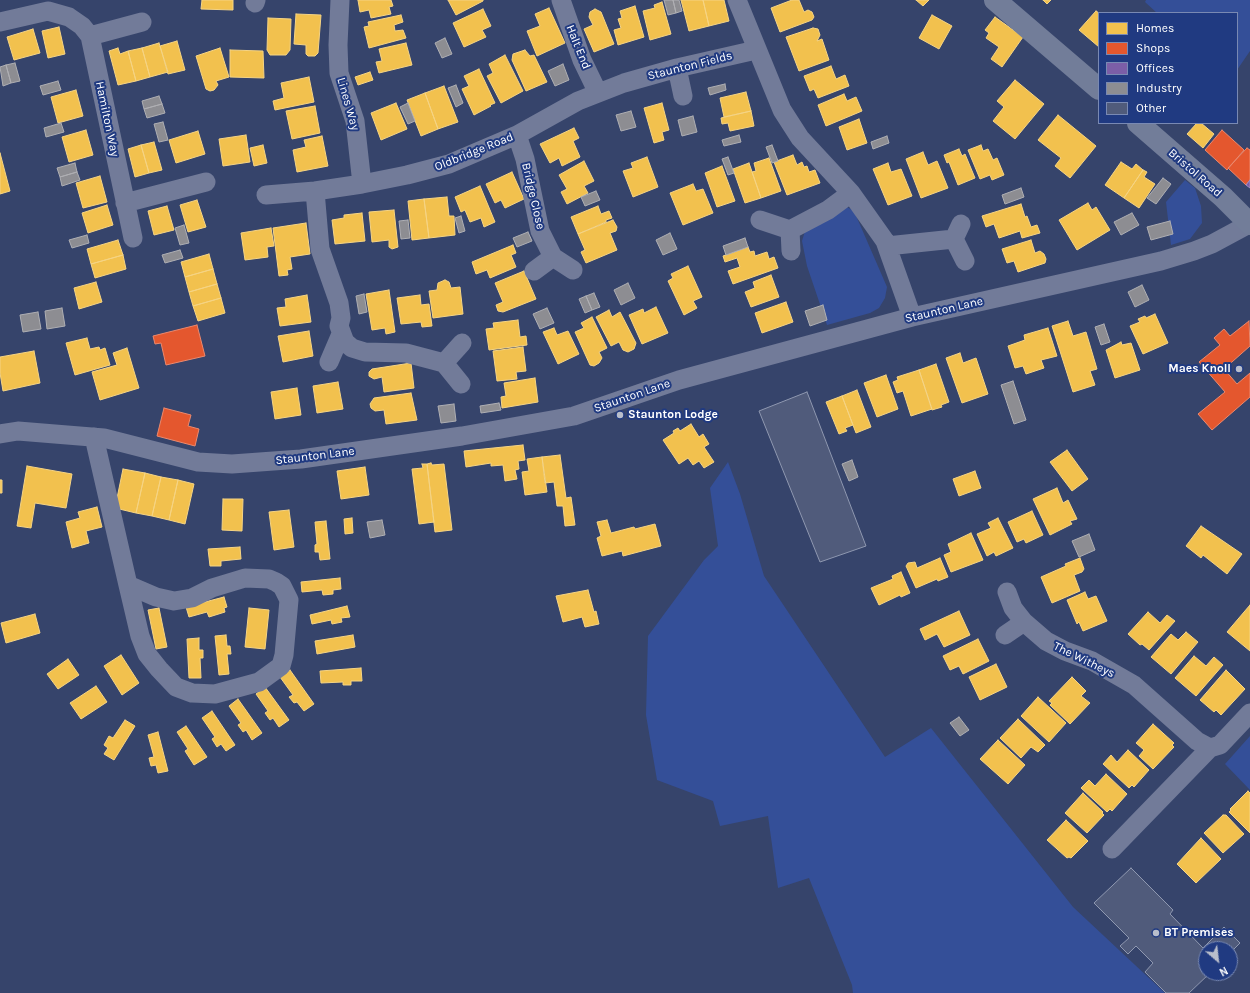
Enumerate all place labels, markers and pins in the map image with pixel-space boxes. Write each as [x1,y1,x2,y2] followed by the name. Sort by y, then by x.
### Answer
[1168,362,1231,376] place label: Maes Knoll
[1234,364,1244,374] marker: Maes Knoll
[628,408,718,422] place label: Staunton Lodge
[615,410,625,420] marker: Staunton Lodge
[1164,926,1234,940] place label: BT Premises
[1151,928,1161,938] marker: BT Premises

